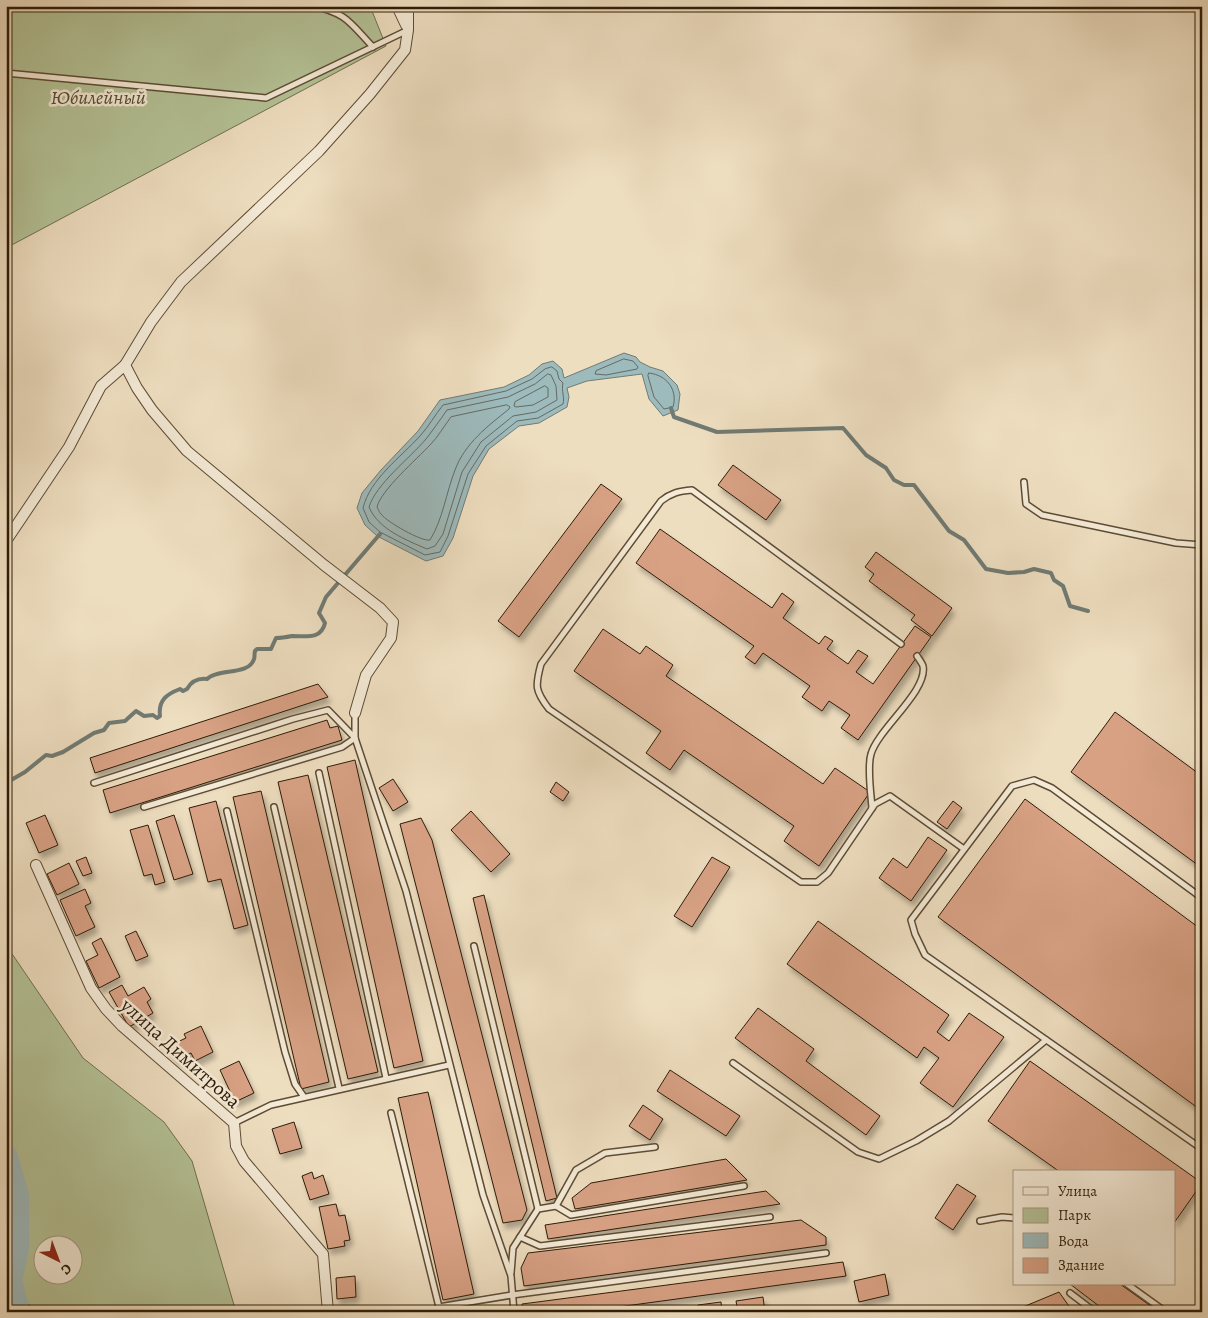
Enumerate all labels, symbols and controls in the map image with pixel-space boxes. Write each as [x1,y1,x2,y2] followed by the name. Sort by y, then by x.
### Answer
[50,84,146,111] park label: Юбилейный
[114,992,247,1115] street label: улица Димитрова
[1013,1170,1176,1286] legend
[1058,1181,1097,1201] text: Улица
[1058,1205,1091,1225] text: Парк
[1058,1231,1089,1251] text: Вода
[32,1236,82,1286] north arrow
[1058,1255,1105,1275] text: Здание
[57,1259,76,1279] text: С

